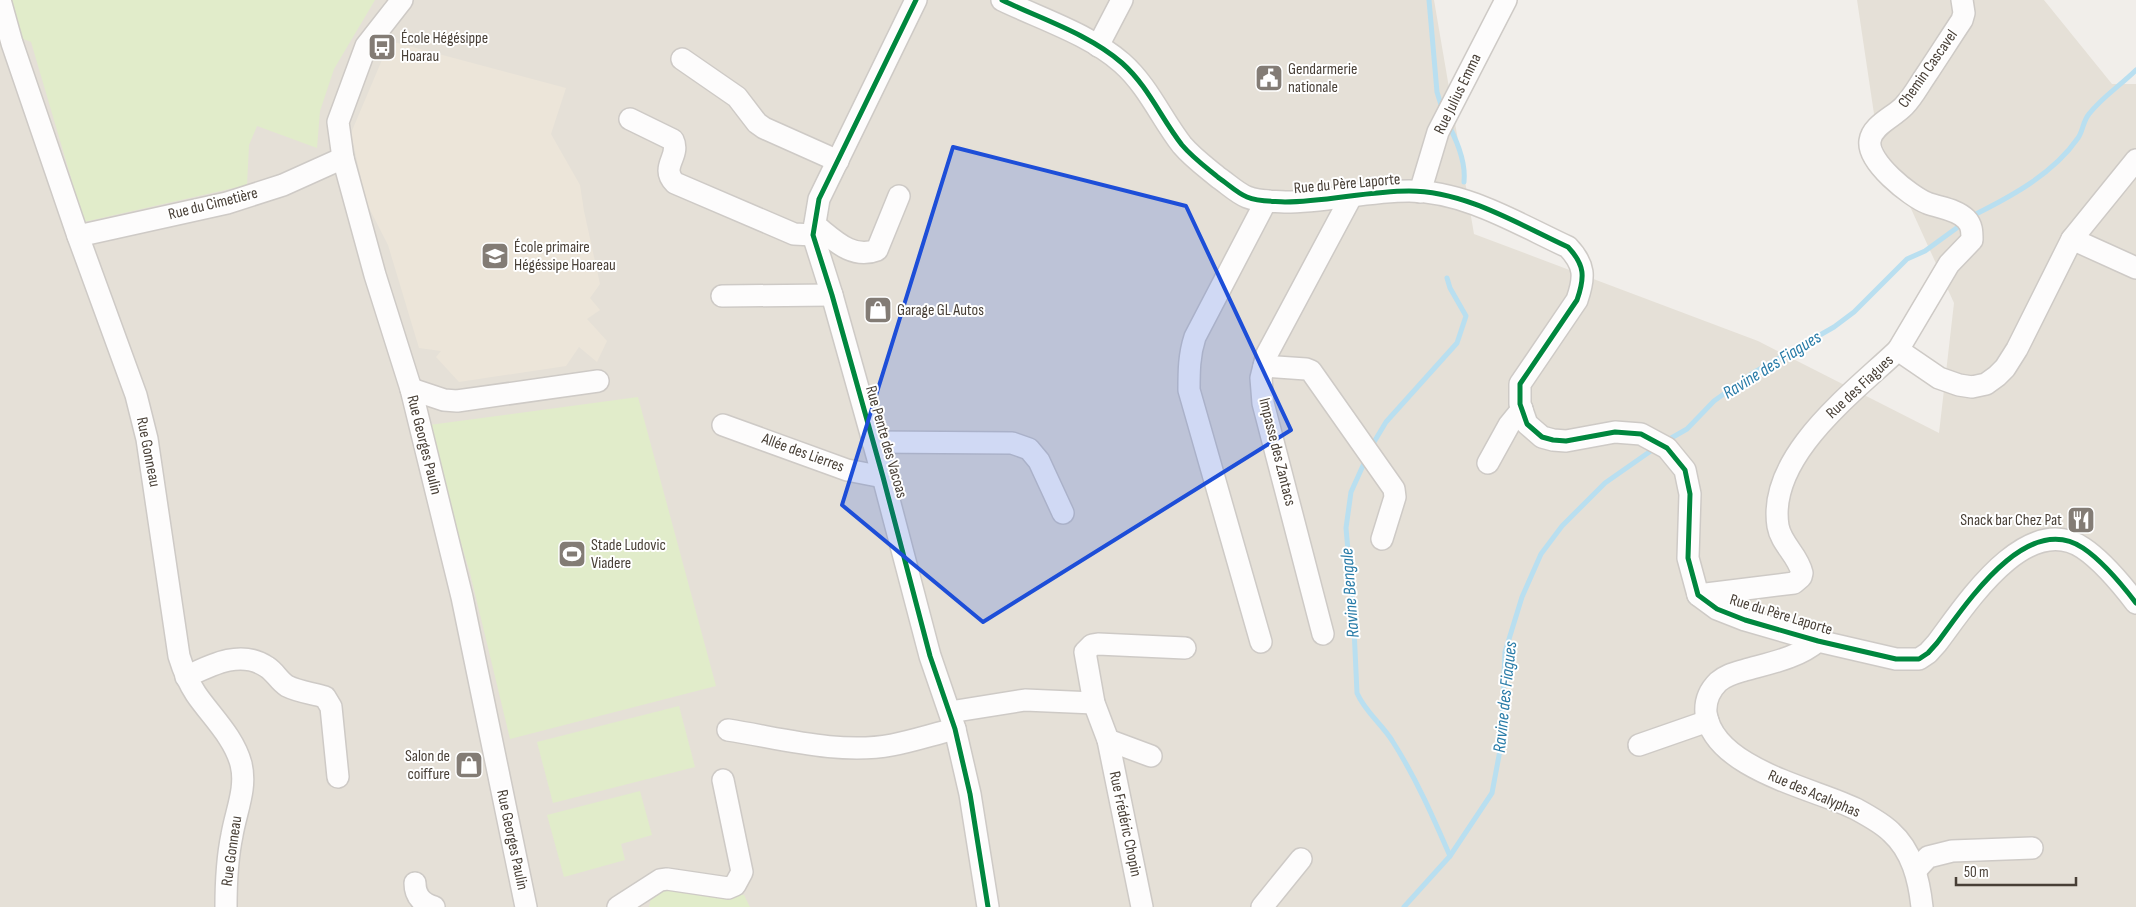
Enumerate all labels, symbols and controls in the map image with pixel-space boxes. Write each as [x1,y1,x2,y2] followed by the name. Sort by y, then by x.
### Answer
[1894,26,1962,112] street label: Chemin Cascavel
[401,29,488,66] place label: École Hégésippe Hoarau
[367,32,397,62] bus stop icon: École Hégésippe Hoarau
[1430,50,1486,138] street label: Rue Julius Emma
[1288,60,1357,97] place label: Gendarmerie nationale
[1254,63,1284,93] public building icon: Gendarmerie nationale
[1293,170,1401,198] street label: Rue du Père Laporte
[166,184,260,224] street label: Rue du Cimetière
[514,238,616,275] place label: École primaire Hégéssipe Hoareau
[480,241,510,271] school or university icon: École primaire Hégéssipe Hoareau
[863,295,893,325] shop icon: Garage GL Autos
[897,301,984,320] place label: Garage GL Autos
[1719,326,1826,404] water label: Ravine des Fiagues
[1822,351,1898,423] street label: Rue des Fiagues
[861,384,911,501] street label: Rue Pente des Vacoas
[402,393,446,497] street label: Rue Georges Paulin
[1254,396,1300,508] street label: Impasse des Zantacs
[132,415,164,489] street label: Rue Gonneau
[758,429,847,477] street label: Allée des Lierres
[2066,505,2096,535] restaurant icon: Snack bar Chez Pat
[1960,511,2062,530] place label: Snack bar Chez Pat
[591,536,666,573] place label: Stade Ludovic Viadere
[557,539,587,569] sports icon: Stade Ludovic Viadere
[1336,547,1364,639] water label: Ravine Bengale
[1727,590,1835,640] street label: Rue du Père Laporte
[1489,640,1521,754] water label: Ravine des Fiagues
[405,747,450,784] place label: Salon de coiffure
[454,750,484,780] shop icon: Salon de coiffure
[1765,766,1863,822] street label: Rue des Acalyphas
[1105,770,1145,878] street label: Rue Frédéric Chopin
[492,788,532,892] street label: Rue Georges Paulin
[218,815,246,887] street label: Rue Gonneau
[1956,854,2076,886] scale bar
[1964,863,1989,882] text: 50 m

